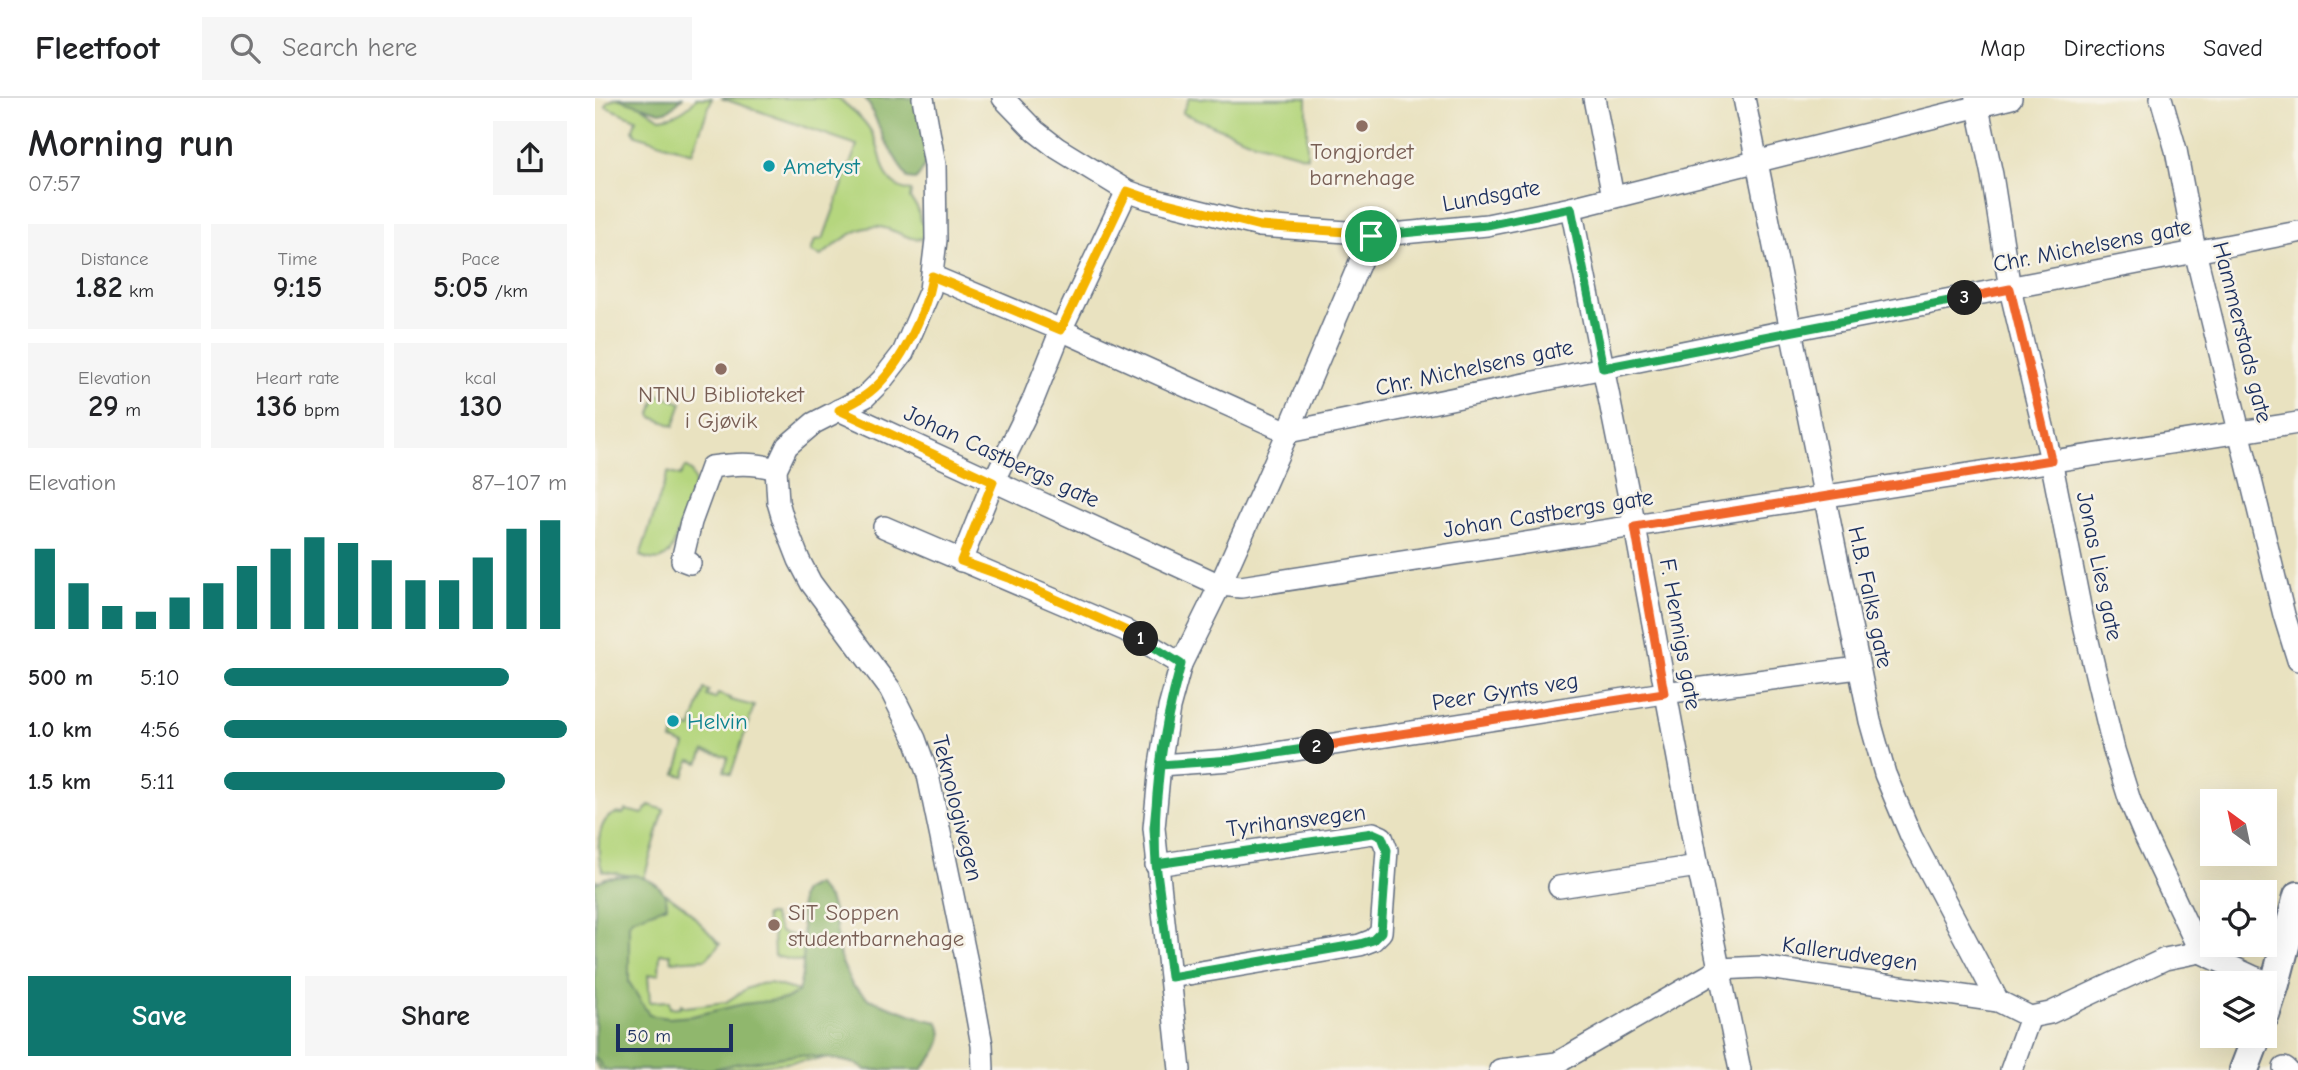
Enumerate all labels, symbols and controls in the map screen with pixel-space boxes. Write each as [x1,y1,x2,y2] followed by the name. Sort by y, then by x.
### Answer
[202,17,692,80] search box
[35,29,160,67] text: Fleetfoot
[226,29,264,67] icon: search
[282,33,417,63] text: Search here
[1980,34,2026,62] text: Map
[2064,34,2165,62] text: Directions
[2203,34,2263,62] text: Saved
[1354,118,1370,134] marker: Tongjordet barnehage
[493,121,567,195] button: share
[28,122,234,166] text: Morning run
[1309,138,1415,191] place label: Tongjordet barnehage
[783,153,861,180] place label: Ametyst
[761,158,777,174] marker: Ametyst
[28,170,80,197] text: 07:57
[1440,174,1542,217] street label: Lundsgate
[1341,206,1401,266] pin
[1991,213,2194,278] street label: Chr. Michelsens gate
[1352,217,1390,255] icon: arrive
[2207,239,2278,425] street label: Hammerstads gate
[80,248,149,270] text: Distance
[278,248,317,270] text: Time
[461,248,500,270] text: Pace
[75,270,123,305] text: 1.82
[273,270,322,305] text: 9:15
[433,270,488,305] text: 5:05
[123,280,154,302] text: km
[488,280,528,302] text: /km
[1947,280,1983,316] pin: 3
[1960,286,1969,308] text: 3
[1373,333,1575,402] street label: Chr. Michelsens gate
[713,361,729,377] marker: NTNU Biblioteket i Gjøvik
[78,367,151,389] text: Elevation
[256,367,339,389] text: Heart rate
[465,367,496,389] text: kcal
[638,381,805,434] place label: NTNU Biblioteket i Gjøvik
[88,389,119,424] text: 29
[255,389,297,424] text: 136
[459,389,502,424] text: 130
[119,399,141,421] text: m
[297,399,340,421] text: bpm
[900,399,1104,514] street label: Johan Castbergs gate
[28,469,116,496] text: Elevation
[472,469,567,496] text: 87–107 m
[1441,484,1655,543] street label: Johan Castbergs gate
[2071,489,2128,643] street label: Jonas Lies gate
[1842,524,1899,671] street label: H.B. Falks gate
[1654,556,1707,712] street label: F. Hennigs gate
[1123,622,1159,656] pin: 1
[1137,627,1144,649] text: 1
[28,664,93,691] text: 500 m
[140,664,180,691] text: 5:10
[1430,667,1580,716] street label: Peer Gynts veg
[687,708,748,735] place label: Helvin
[665,713,681,729] marker: Helvin
[28,716,92,743] text: 1.0 km
[140,716,180,743] text: 4:56
[1299,730,1335,764] pin: 2
[926,732,989,884] street label: Teknologivegen
[1312,735,1321,757] text: 2
[28,768,91,795] text: 1.5 km
[140,768,175,795] text: 5:11
[2200,789,2277,866] north arrow
[2200,789,2277,1048] map controls
[1225,799,1367,842] street label: Tyrihansvegen
[2200,880,2277,957] button: locate
[788,899,964,952] place label: SiT Soppen studentbarnehage
[766,917,782,933] marker: SiT Soppen studentbarnehage
[1780,931,1919,976] street label: Kallerudvegen
[2200,971,2277,1048] button: layers
[28,976,291,1056] button: Save
[305,976,567,1056] button: Share
[616,1021,733,1053] scale bar
[627,1025,671,1047] text: 50 m

